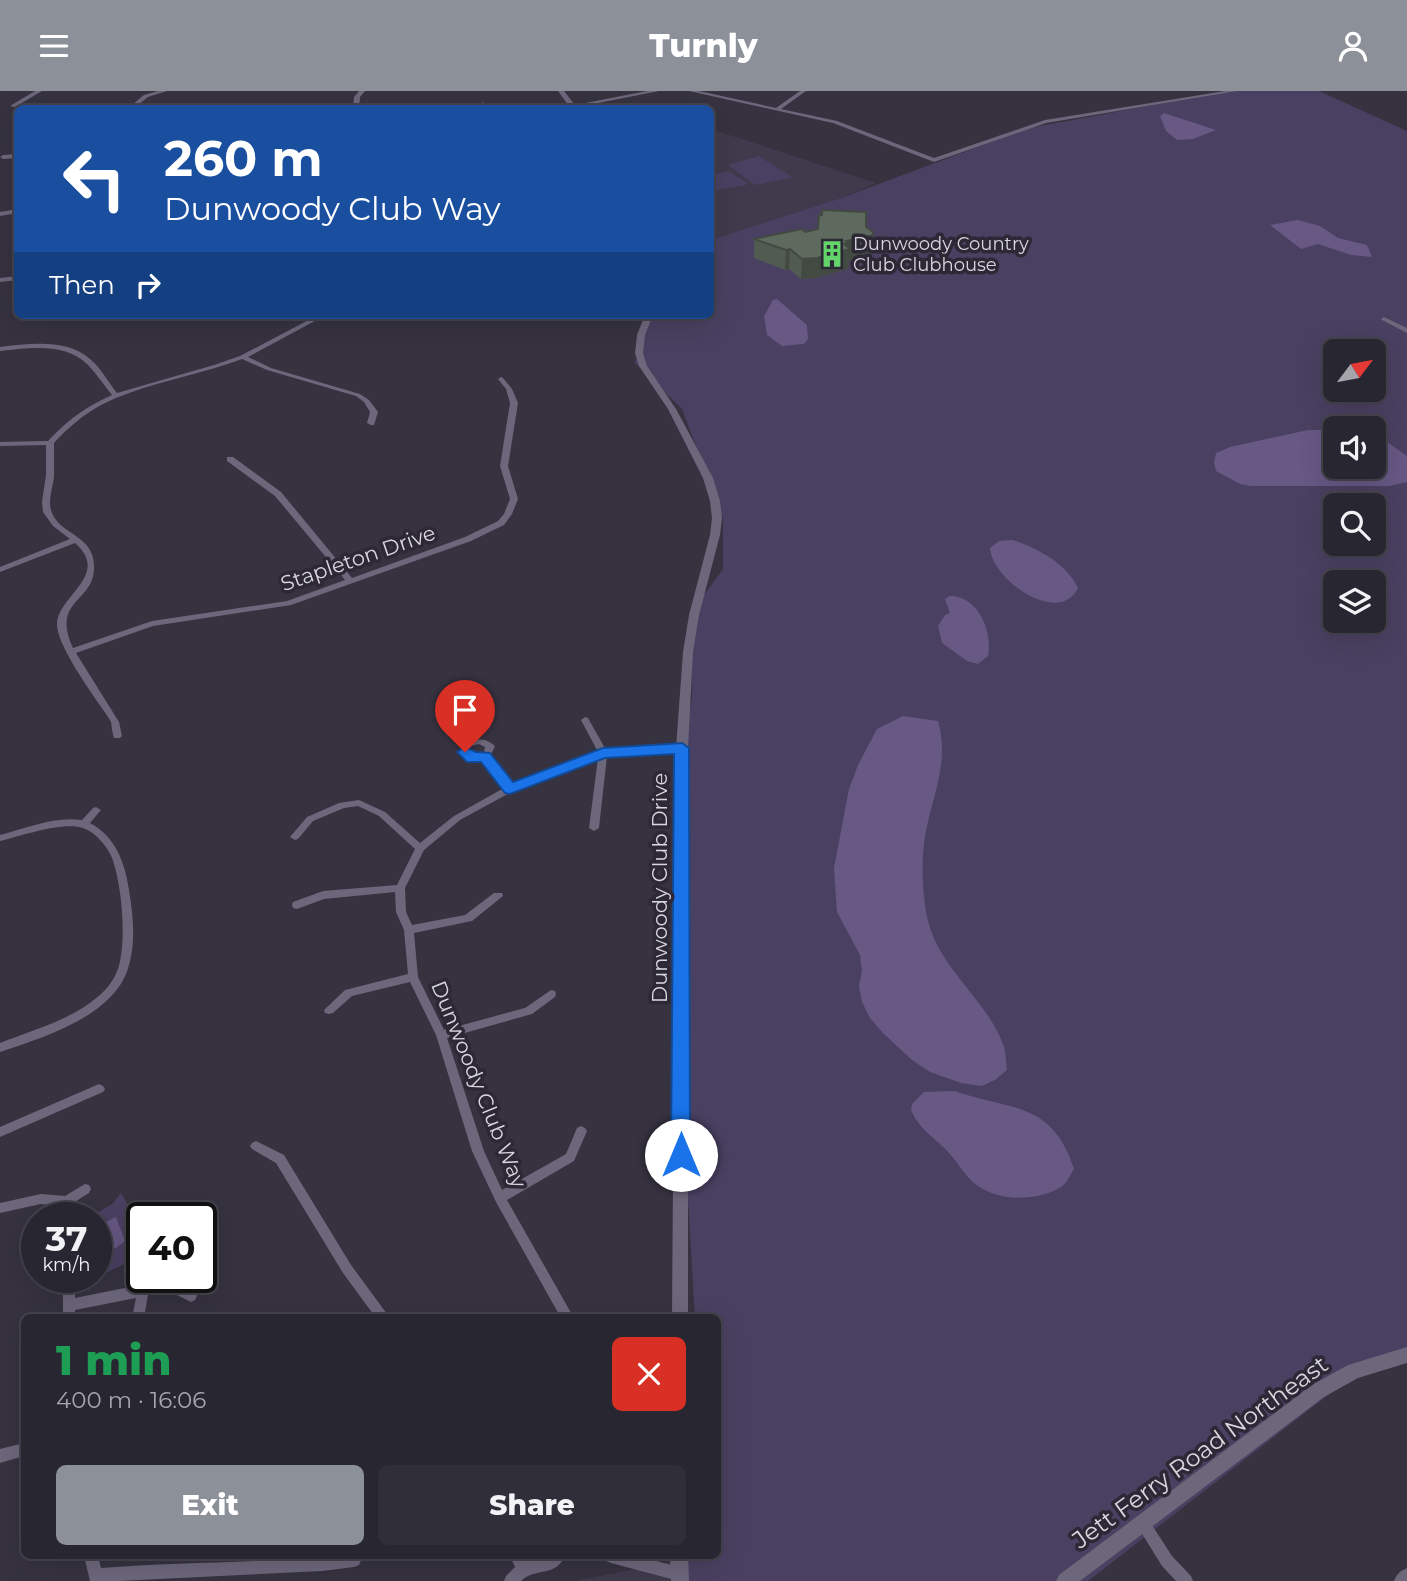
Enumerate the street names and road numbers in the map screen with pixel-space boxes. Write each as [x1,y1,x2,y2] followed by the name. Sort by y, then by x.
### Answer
[277,520,439,596] street label: Stapleton Drive
[647,773,672,1003] street label: Dunwoody Club Drive
[426,977,532,1192] street label: Dunwoody Club Way
[1066,1349,1334,1555] street label: Jett Ferry Road Northeast

